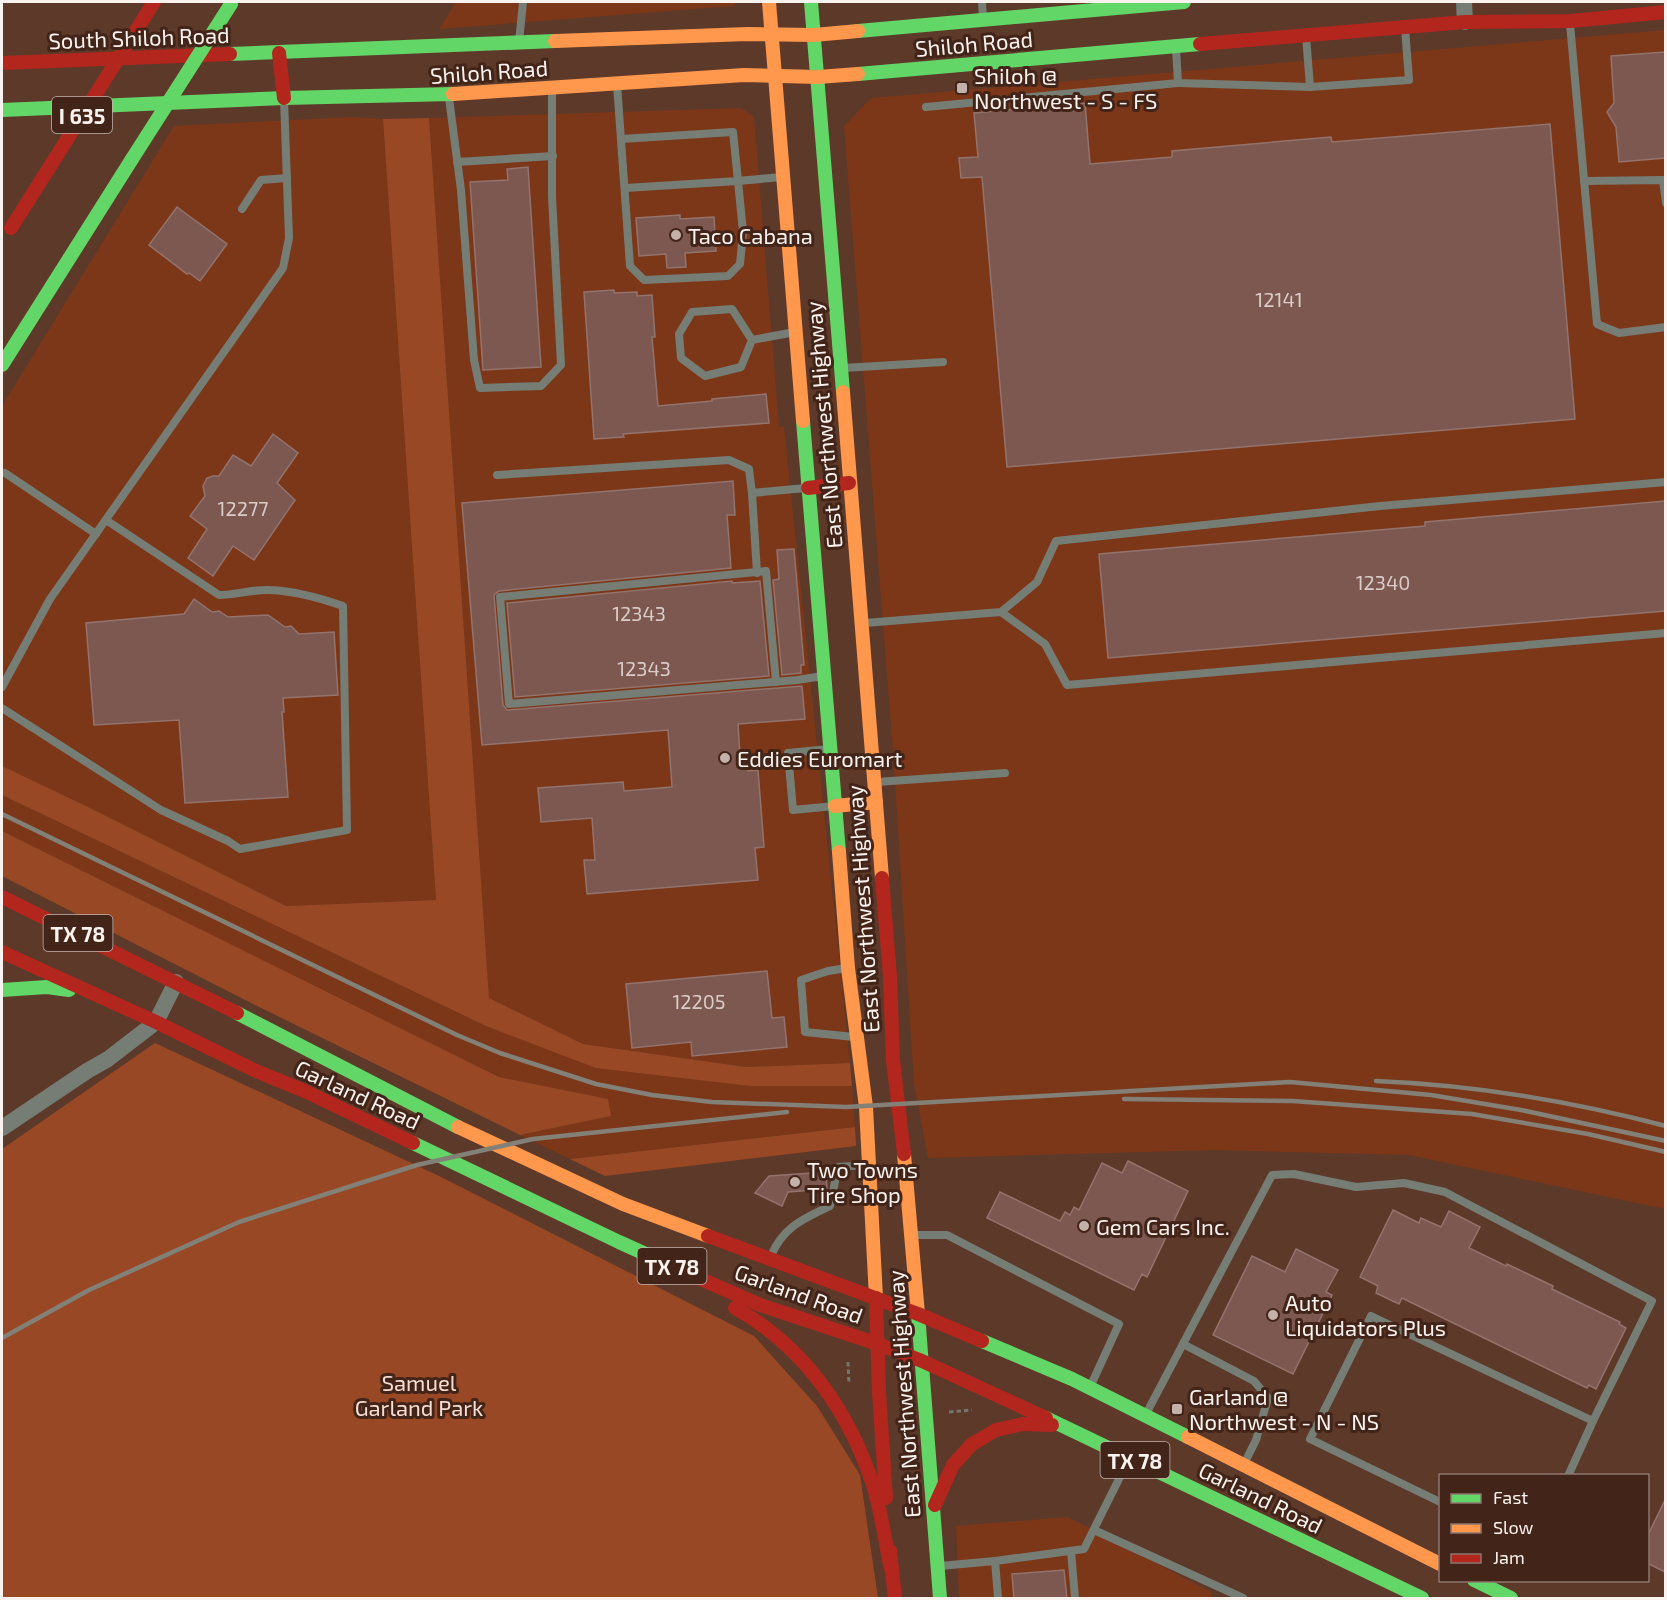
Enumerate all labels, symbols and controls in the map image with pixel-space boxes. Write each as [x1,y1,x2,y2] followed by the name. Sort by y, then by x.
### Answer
[48,21,230,53] street label: South Shiloh Road
[914,25,1034,61] street label: Shiloh Road
[429,54,549,88] street label: Shiloh Road
[974,62,1157,113] place label: Shiloh @ Northwest - S - FS
[955,81,969,95] marker: Shiloh @ Northwest - S - FS
[52,97,112,133] road number: I 635
[688,222,813,248] place label: Taco Cabana
[669,228,683,242] marker: Taco Cabana
[1255,287,1303,311] house number: 12141
[799,300,847,550] street label: East Northwest Highway
[218,496,268,520] house number: 12277
[1356,570,1410,594] house number: 12340
[612,601,666,625] house number: 12343
[617,656,671,680] house number: 12343
[737,745,902,771] place label: Eddies Euromart
[718,751,732,765] marker: Eddies Euromart
[840,784,884,1034] street label: East Northwest Highway
[44,915,112,951] road number: TX 78
[672,989,726,1013] house number: 12205
[292,1054,424,1134] street label: Garland Road
[807,1156,918,1207] place label: Two Towns Tire Shop
[788,1175,802,1189] marker: Two Towns Tire Shop
[1096,1213,1230,1239] place label: Gem Cars Inc.
[1077,1219,1091,1233] marker: Gem Cars Inc.
[638,1248,706,1284] road number: TX 78
[731,1258,867,1328] street label: Garland Road
[881,1269,925,1519] street label: East Northwest Highway
[1285,1289,1446,1340] place label: Auto Liquidators Plus
[1266,1308,1280,1322] marker: Auto Liquidators Plus
[355,1369,483,1420] park label: Samuel Garland Park
[1189,1383,1379,1434] place label: Garland @ Northwest - N - NS
[1170,1402,1184,1416] marker: Garland @ Northwest - N - NS
[1100,1442,1170,1478] road number: TX 78
[1195,1456,1327,1538] street label: Garland Road
[1439,1474,1649,1582] legend
[1493,1486,1528,1508] text: Fast
[1493,1516,1534,1538] text: Slow
[1493,1546,1525,1568] text: Jam

